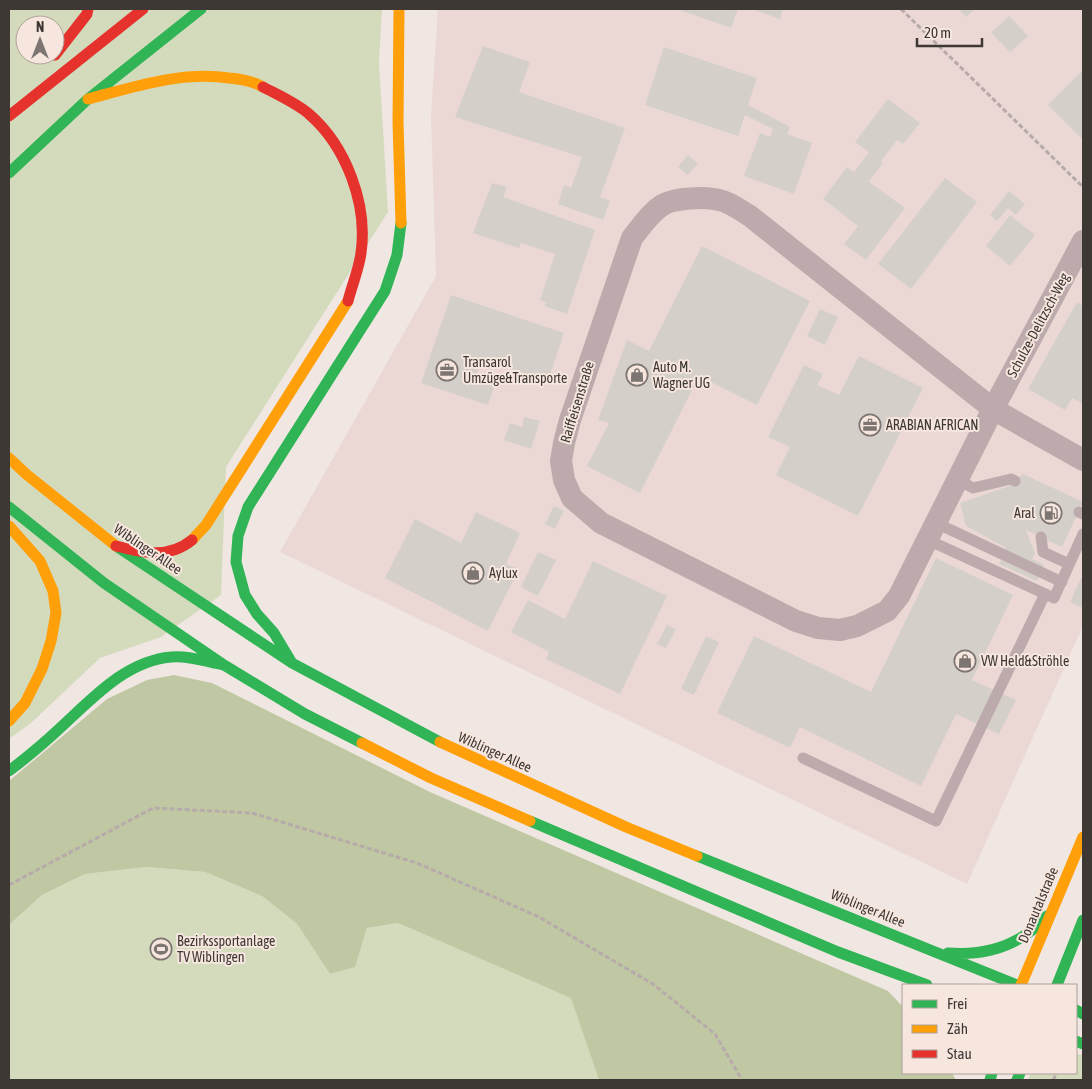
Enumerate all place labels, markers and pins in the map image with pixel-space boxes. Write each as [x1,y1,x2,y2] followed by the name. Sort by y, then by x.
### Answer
[463,354,567,386] place label: Transarol Umzüge&Transporte
[435,358,459,382] office icon: Transarol Umzüge&Transporte
[653,359,710,391] place label: Auto M. Wagner UG
[625,363,649,387] shop icon: Auto M. Wagner UG
[858,413,882,437] office icon: ARABIAN AFRICAN
[886,417,978,433] place label: ARABIAN AFRICAN
[1039,501,1063,525] fuel station icon: Aral
[1014,505,1035,521] place label: Aral
[461,561,485,585] shop icon: Aylux
[489,565,518,581] place label: Aylux
[953,649,977,673] shop icon: VW Held&Ströhle
[981,653,1069,669] place label: VW Held&Ströhle
[177,933,275,965] place label: Bezirkssportanlage TV Wiblingen
[149,937,173,961] sports icon: Bezirkssportanlage TV Wiblingen

